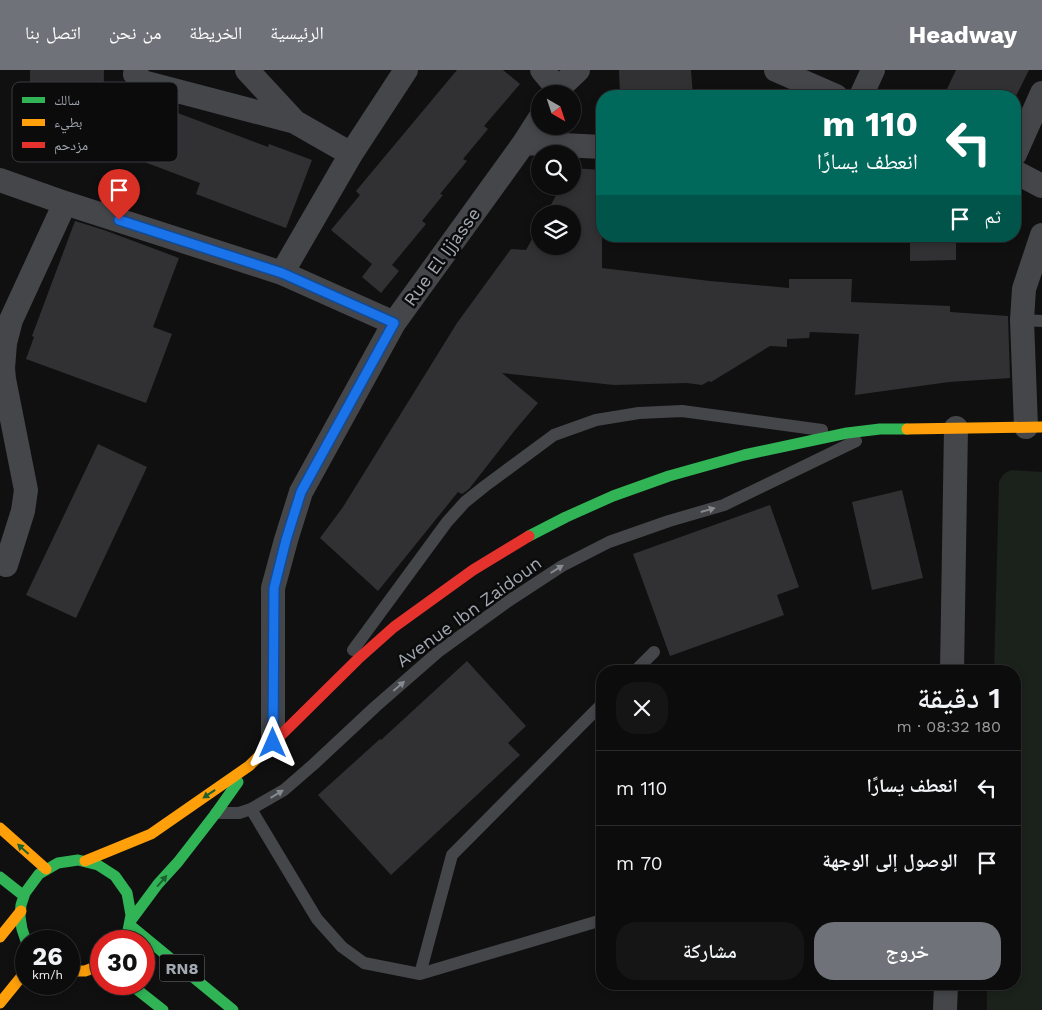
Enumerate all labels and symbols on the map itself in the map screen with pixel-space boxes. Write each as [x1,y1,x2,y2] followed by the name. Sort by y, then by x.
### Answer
[12,82,178,162] legend
[531,85,581,135] north arrow
[54,92,80,108] text: سالك
[54,114,83,134] text: بطيء
[54,137,88,155] text: مزدحم
[98,169,140,220] pin
[399,203,484,310] street label: Rue El Ijjasse
[700,506,716,514] one-way arrow
[392,552,545,671] street label: Avenue Ibn Zaidoun
[551,565,564,574] one-way arrow
[392,681,405,692] one-way arrow
[246,716,298,768] position arrow
[202,789,215,798] one-way arrow
[271,789,284,798] one-way arrow
[17,843,29,855] one-way arrow
[156,874,167,887] one-way arrow
[90,930,155,995] speed limit sign: 30
[160,954,204,981] road number: RN8

